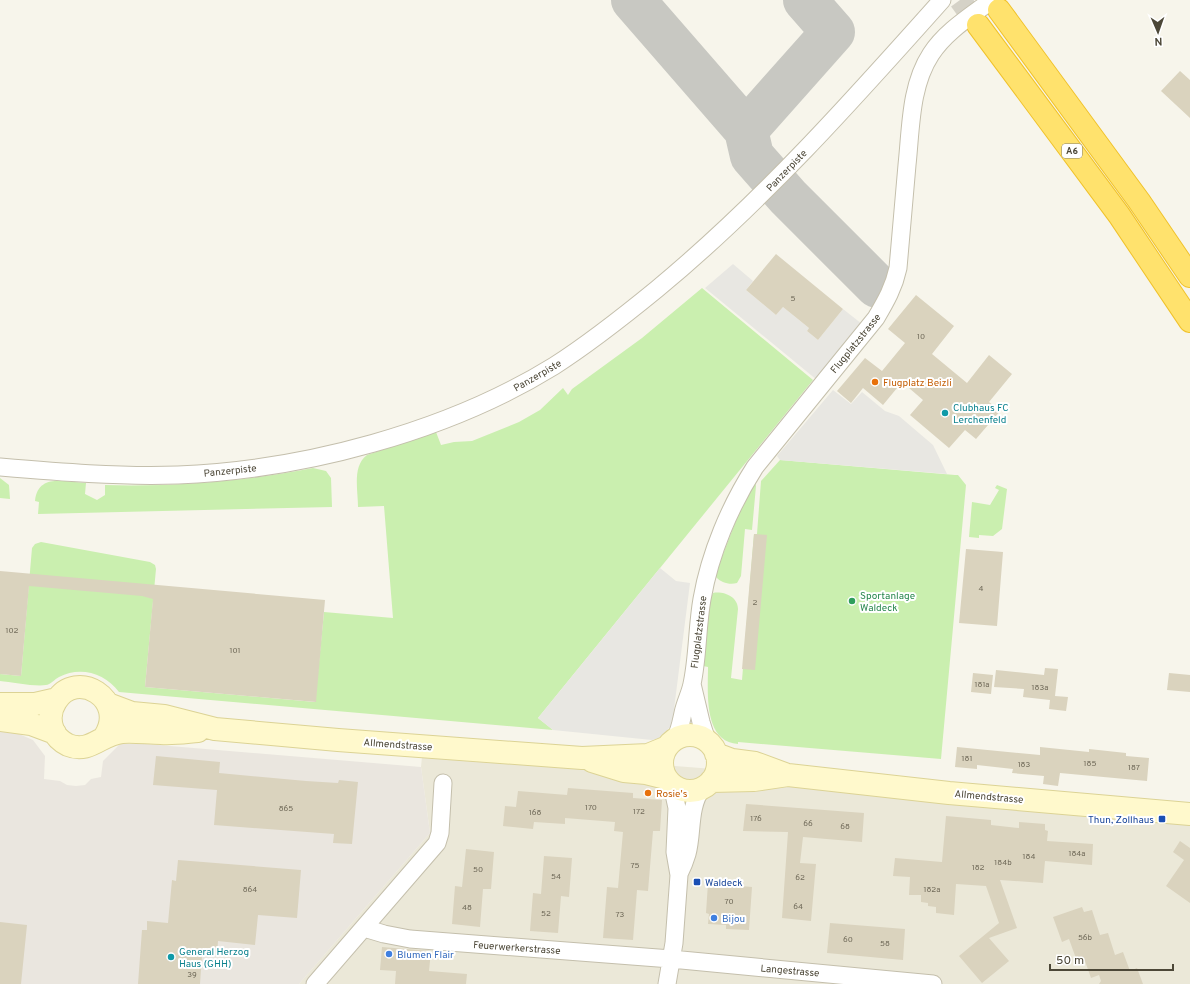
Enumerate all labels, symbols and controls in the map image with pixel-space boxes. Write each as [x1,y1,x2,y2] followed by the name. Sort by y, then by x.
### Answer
[1138,12,1178,52] north arrow
[1154,34,1163,48] text: N
[1062,144,1082,158] road number: A6
[764,147,810,195] street label: Panzerpiste
[791,294,796,304] house number: 5
[828,311,884,376] street label: Flugplatzstrasse
[917,332,925,342] house number: 10
[511,357,564,395] street label: Panzerpiste
[870,377,880,387] marker: Flugplatz Beizli
[883,377,952,390] place label: Flugplatz Beizli
[953,402,1009,427] place label: Clubhaus FC Lerchenfeld
[940,408,950,418] marker: Clubhaus FC Lerchenfeld
[203,462,257,481] street label: Panzerpiste
[979,584,984,594] house number: 4
[860,590,915,615] place label: Sportanlage Waldeck
[689,595,710,669] street label: Flugplatzstrasse
[847,596,857,606] marker: Sportanlage Waldeck
[753,598,758,608] house number: 2
[5,626,19,636] house number: 102
[229,646,241,656] house number: 101
[975,680,989,690] house number: 181a
[1032,683,1048,693] house number: 183a
[363,737,433,754] street label: Allmendstrasse
[962,754,972,764] house number: 181
[1084,759,1096,769] house number: 185
[1018,760,1031,770] house number: 183
[1128,763,1140,773] house number: 187
[643,788,653,798] marker: Rosie's
[656,788,688,801] place label: Rosie's
[954,788,1024,807] street label: Allmendstrasse
[585,803,597,813] house number: 170
[279,804,293,814] house number: 865
[633,807,645,817] house number: 172
[529,808,541,818] house number: 168
[750,814,762,824] house number: 176
[1088,814,1154,827] place label: Thun, Zollhaus
[1157,814,1167,824] marker: Thun, Zollhaus
[803,819,813,829] house number: 66
[840,822,850,832] house number: 68
[1068,849,1086,859] house number: 184a
[1023,852,1035,862] house number: 184
[994,858,1012,868] house number: 184b
[630,861,640,871] house number: 75
[972,863,984,873] house number: 182
[473,865,483,875] house number: 50
[551,872,561,882] house number: 54
[795,873,805,883] house number: 62
[692,877,702,887] marker: Waldeck
[705,877,743,890] place label: Waldeck
[243,885,257,895] house number: 864
[924,885,940,895] house number: 182a
[724,897,734,907] house number: 70
[793,902,803,912] house number: 64
[462,903,472,913] house number: 48
[541,909,551,919] house number: 52
[616,910,625,920] house number: 73
[709,913,719,923] marker: Bijou
[722,913,745,926] place label: Bijou
[1078,933,1093,943] house number: 56b
[843,935,853,945] house number: 60
[473,939,561,958] street label: Feuerwerkerstrasse
[880,939,890,949] house number: 58
[179,946,249,971] place label: General Herzog Haus (GHH)
[1050,946,1173,972] scale bar
[384,949,394,959] marker: Blumen Flair
[397,949,454,962] place label: Blumen Flair
[166,952,176,962] marker: General Herzog Haus (GHH)
[1056,953,1084,969] text: 50 m
[760,962,820,981] street label: Langestrasse
[187,970,197,980] house number: 39

